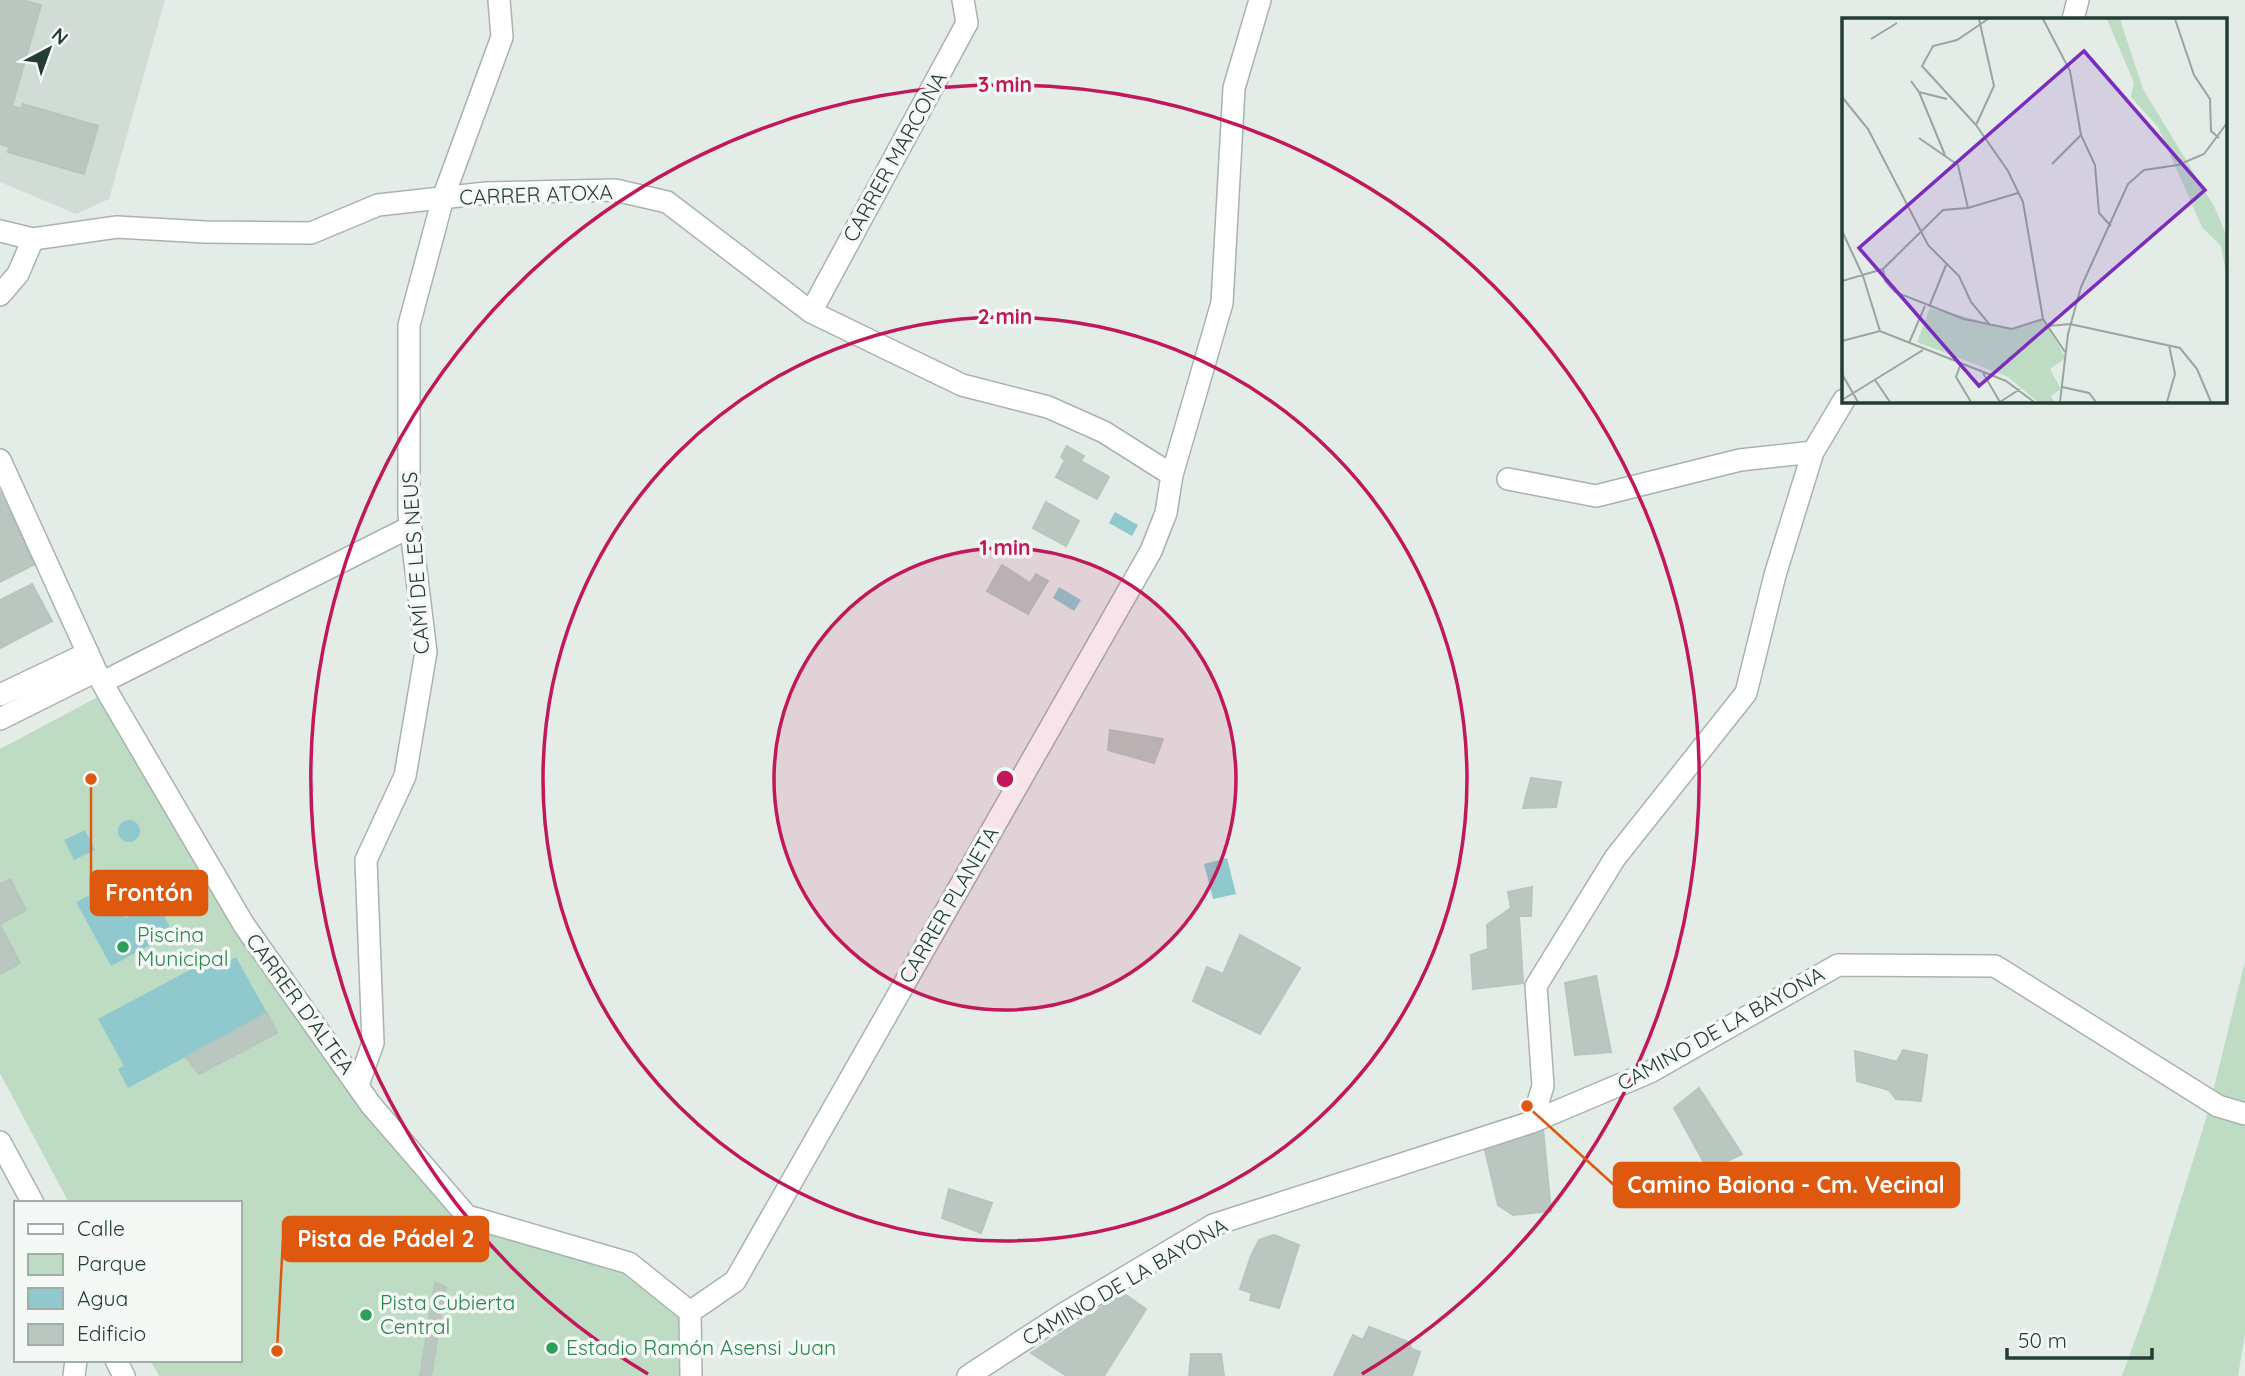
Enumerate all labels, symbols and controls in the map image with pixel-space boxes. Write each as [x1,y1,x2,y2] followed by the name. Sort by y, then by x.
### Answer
[14,14,84,84] north arrow
[1842,18,2228,402] inset map
[47,23,73,50] text: N
[837,67,952,246] street label: CARRER MARCONA
[978,71,1032,97] text: 3 min
[459,178,613,210] street label: CARRER ATOXA
[978,303,1032,329] text: 2 min
[396,471,434,655] street label: CAMÍ DE LES NEUS
[980,534,1030,560] text: 1 min
[993,767,1017,791] centre of rings
[893,821,1004,988] street label: CARRER PLANETA
[91,871,207,915] callout: Frontón
[105,878,193,907] text: Frontón
[137,921,229,971] place label: Piscina Municipal
[241,928,361,1079] street label: CARRER D'ALTEA
[115,939,131,955] marker: Piscina Municipal
[1612,960,1829,1096] street label: CAMINO DE LA BAYONA
[1614,1163,1959,1207] callout: Camino Baiona - Cm. Vecinal
[1627,1170,1945,1199] text: Camino Baiona - Cm. Vecinal
[14,1201,242,1362] legend
[1017,1212,1232,1351] street label: CAMINO DE LA BAYONA
[77,1215,125,1241] text: Calle
[283,1217,488,1261] callout: Pista de Pádel 2
[297,1224,475,1253] text: Pista de Pádel 2
[77,1250,146,1276] text: Parque
[77,1285,128,1311] text: Agua
[380,1289,515,1339] place label: Pista Cubierta Central
[358,1307,374,1323] marker: Pista Cubierta Central
[2007,1316,2152,1360] scale bar
[77,1320,146,1346] text: Edificio
[2018,1327,2067,1353] text: 50 m
[566,1334,836,1360] place label: Estadio Ramón Asensi Juan
[544,1340,560,1356] marker: Estadio Ramón Asensi Juan

